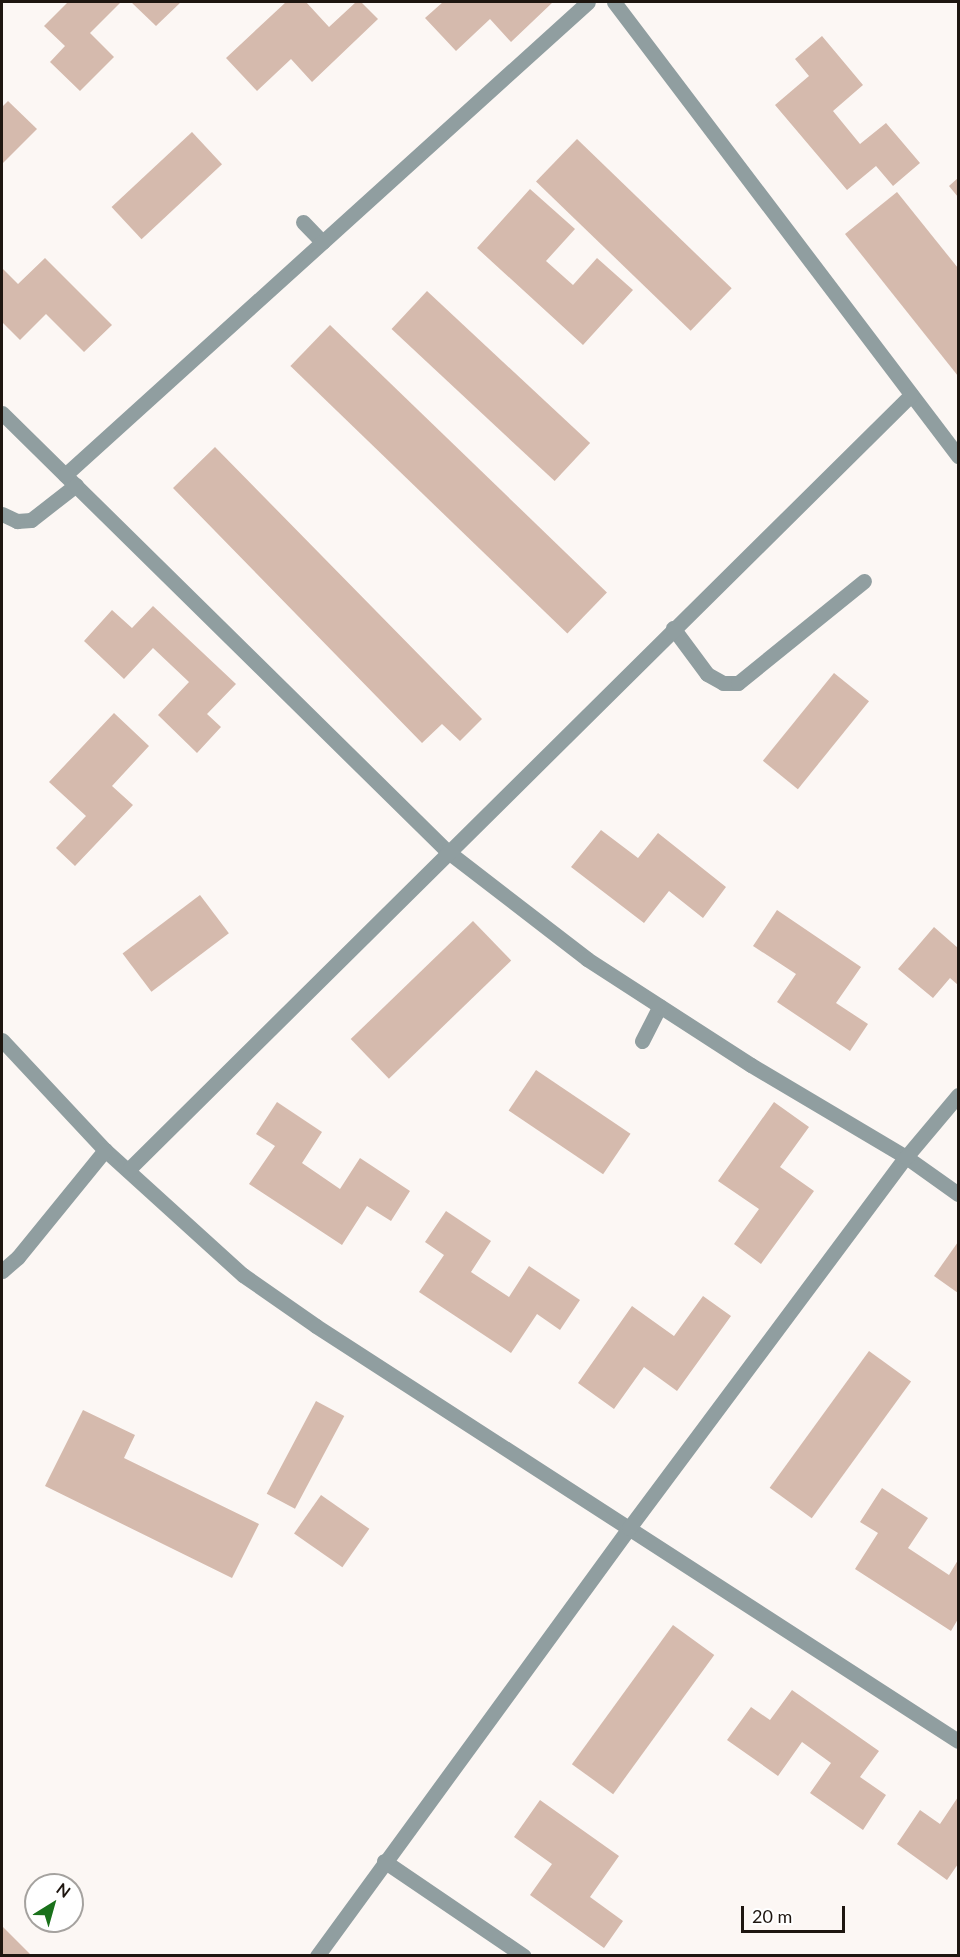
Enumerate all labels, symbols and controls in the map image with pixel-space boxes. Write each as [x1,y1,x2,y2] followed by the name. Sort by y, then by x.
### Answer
[24,1873,84,1933] north arrow
[53,1879,75,1901] text: N
[744,1894,848,1932] scale bar
[752,1905,792,1927] text: 20 m

